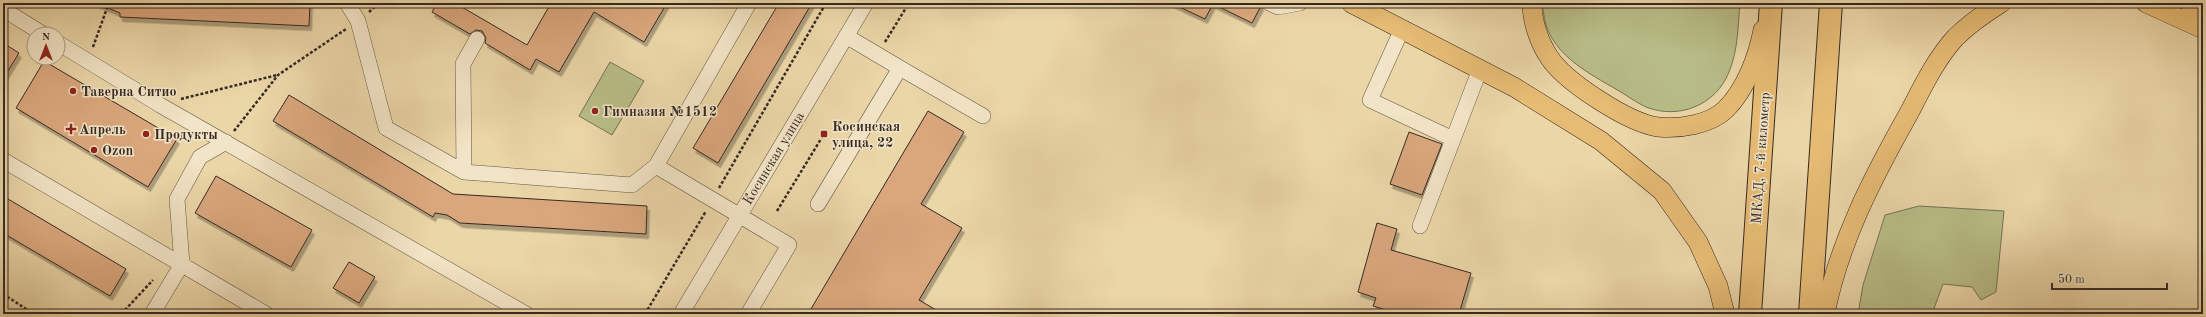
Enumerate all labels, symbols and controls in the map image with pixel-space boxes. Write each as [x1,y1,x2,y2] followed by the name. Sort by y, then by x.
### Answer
[26,26,66,66] north arrow
[42,32,51,43] text: N
[81,85,177,99] place label: Таверна Ситио
[68,86,78,96] marker: Таверна Ситио
[1749,92,1773,224] street label: МКАД, 7-й километр
[603,105,717,119] place label: Гимназия №1512
[590,106,600,116] marker: Гимназия №1512
[741,110,807,207] street label: Косинская улица
[832,120,900,150] place label: Косинская улица, 22
[79,123,126,137] place label: Апрель
[66,124,76,134] marker: Апрель
[154,128,218,142] place label: Продукты
[141,129,151,139] marker: Продукты
[819,129,829,139] marker: Косинская улица, 22
[102,144,133,158] place label: Ozon
[89,145,99,155] marker: Ozon
[2052,265,2167,291] scale bar
[2058,273,2085,286] text: 50 m

